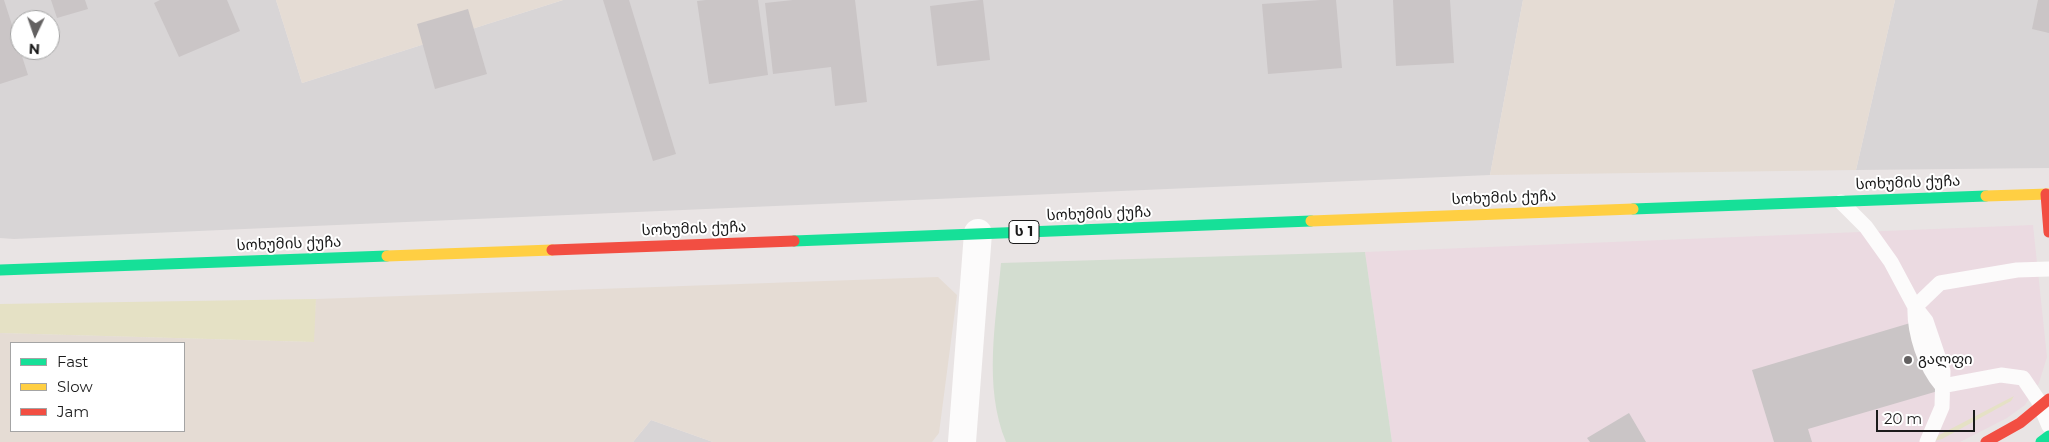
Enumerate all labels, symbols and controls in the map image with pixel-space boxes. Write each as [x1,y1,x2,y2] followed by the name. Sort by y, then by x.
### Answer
[10,10,60,60] north arrow
[28,40,40,58] text: N
[1855,172,1961,194] street label: სოხუმის ქუჩა
[1451,187,1557,209] street label: სოხუმის ქუჩა
[1046,203,1152,225] street label: სოხუმის ქუჩა
[641,218,747,240] street label: სოხუმის ქუჩა
[1009,220,1039,243] road number: ს 1
[236,233,342,255] street label: სოხუმის ქუჩა
[10,342,185,432] legend
[1918,351,1973,369] place label: გალფი
[57,352,88,371] text: Fast
[1902,354,1914,366] marker: გალფი
[57,377,93,396] text: Slow
[1879,400,1978,432] scale bar
[57,402,89,421] text: Jam
[1884,409,1922,428] text: 20 m

